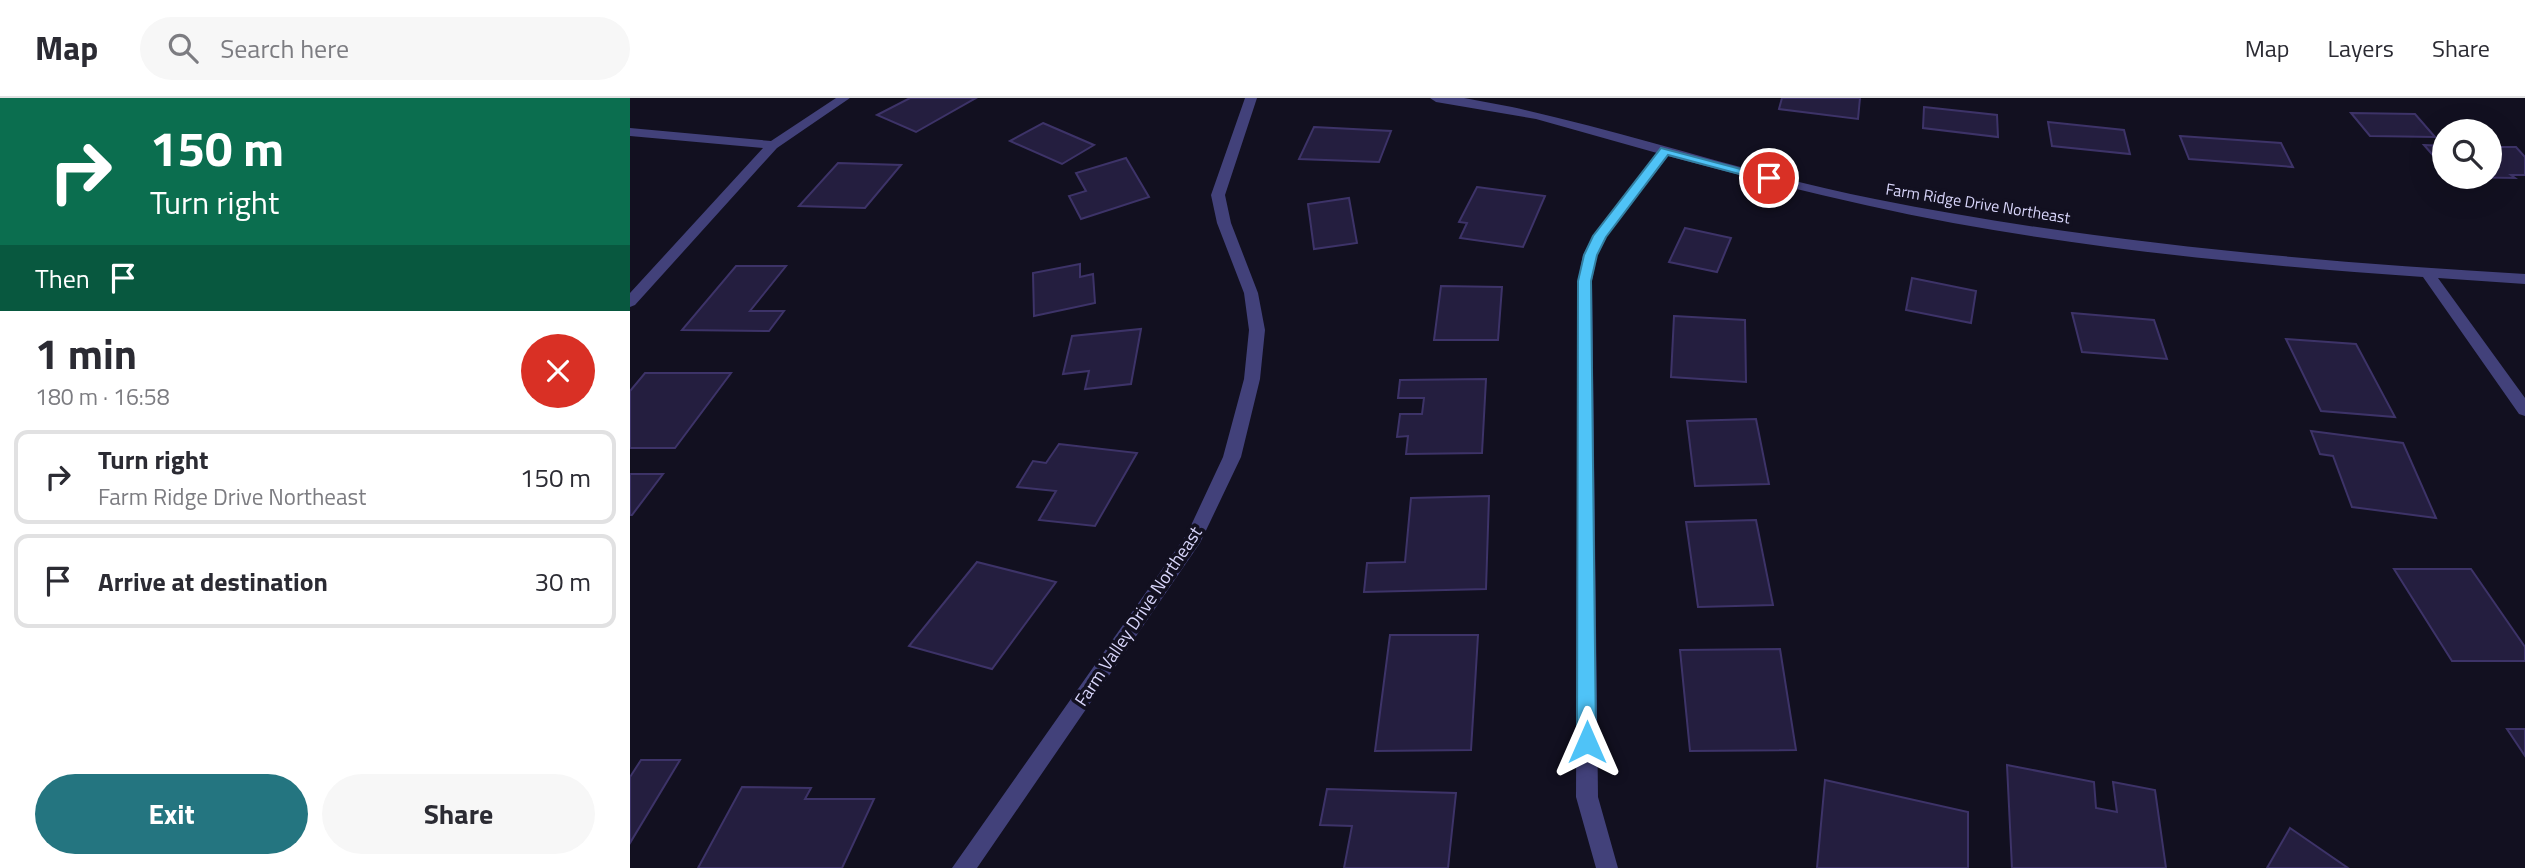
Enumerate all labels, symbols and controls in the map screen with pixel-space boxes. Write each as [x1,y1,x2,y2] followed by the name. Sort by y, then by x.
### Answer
[140,17,630,80] search box
[35,23,98,73] text: Map
[164,29,202,67] icon: search
[220,29,349,68] text: Search here
[2245,30,2290,66] text: Map
[2328,30,2394,66] text: Layers
[2432,30,2490,66] text: Share
[150,110,284,185] text: 150 m
[2432,119,2502,189] map controls
[2432,119,2502,189] button: search
[35,126,126,217] icon: right
[1739,148,1799,208] pin
[1750,159,1788,197] icon: arrive
[1884,177,2072,230] street label: Farm Ridge Drive Northeast
[150,178,279,226] text: Turn right
[35,259,90,298] text: Then
[104,259,142,297] icon: arrive
[35,321,137,385] text: 1 min
[521,334,595,408] button: close
[35,379,170,414] text: 180 m · 16:58
[98,440,209,479] text: Turn right
[39,458,77,496] icon: right
[520,458,591,497] text: 150 m
[98,479,366,514] text: Farm Ridge Drive Northeast
[1068,520,1209,711] street label: Farm Valley Drive Northeast
[39,562,77,600] icon: arrive
[98,562,328,601] text: Arrive at destination
[534,562,591,601] text: 30 m
[1550,705,1624,779] position arrow
[35,774,308,854] button: Exit
[322,774,595,854] button: Share

